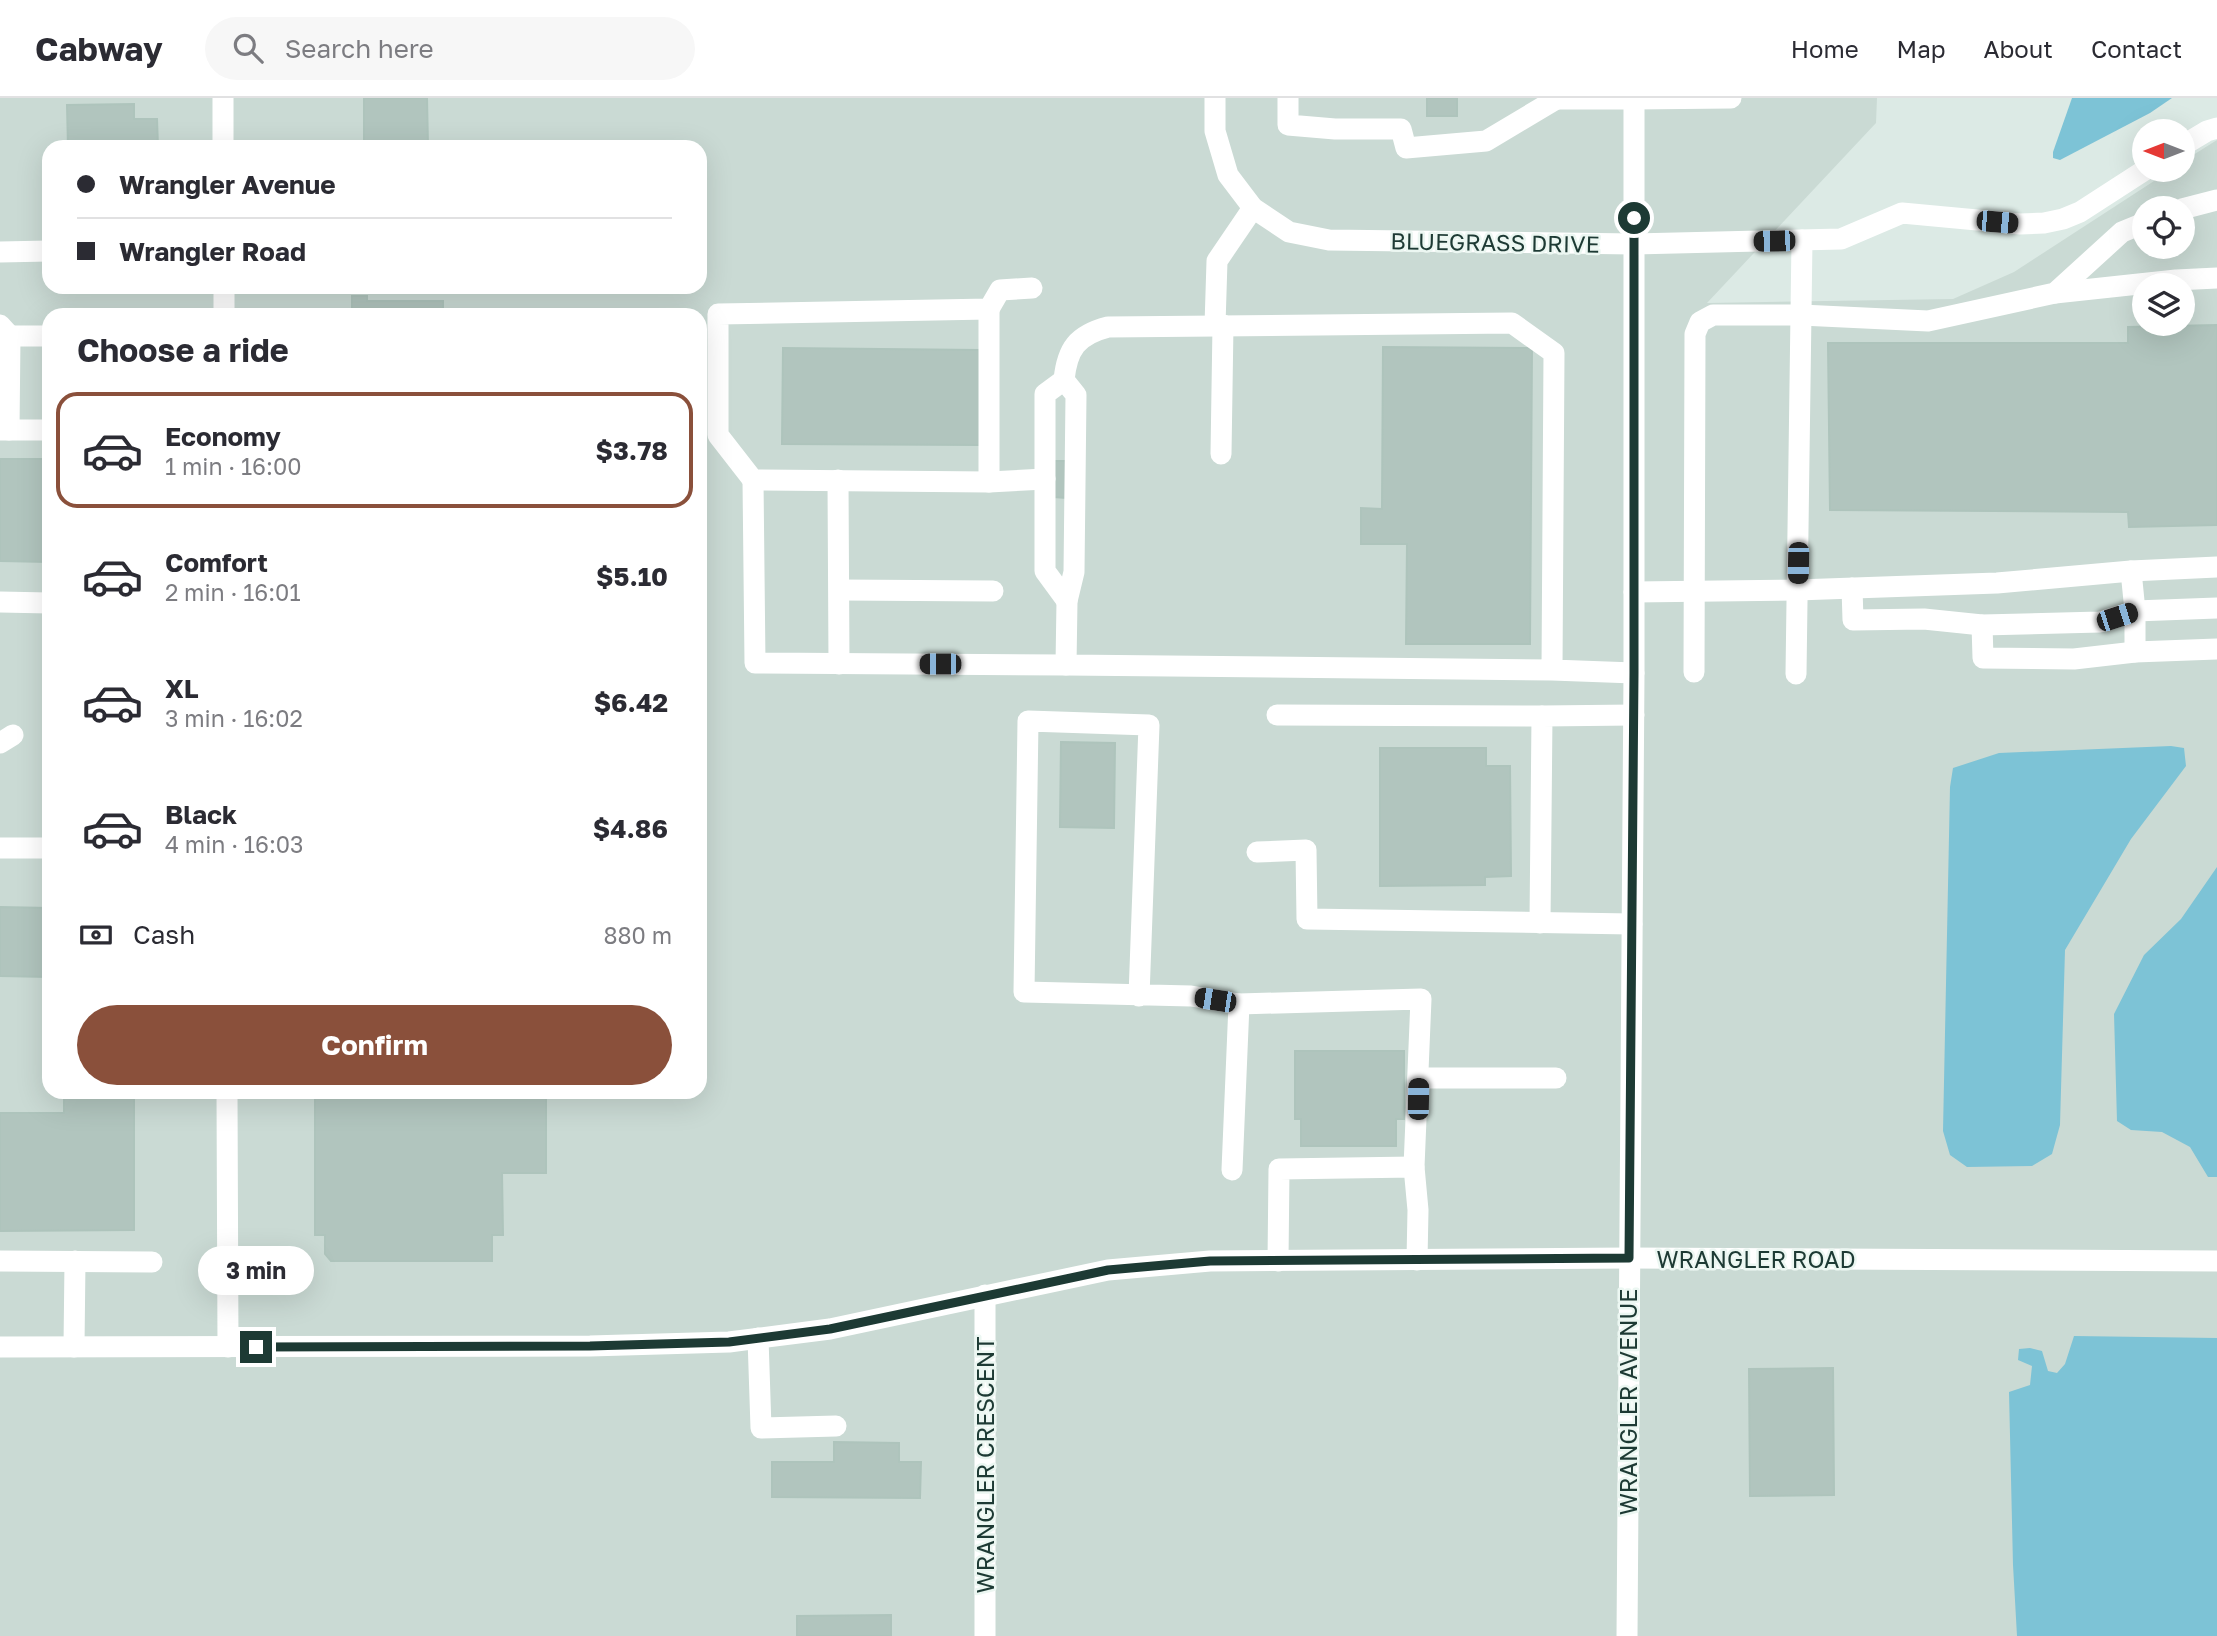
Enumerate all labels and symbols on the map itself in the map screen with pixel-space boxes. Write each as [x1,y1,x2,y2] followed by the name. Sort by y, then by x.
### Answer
[2132,119,2194,182] north arrow
[1618,202,1650,234] route start
[1976,210,2019,234] car
[1390,226,1600,258] street label: BLUEGRASS DRIVE
[1753,230,1796,252] car
[1788,542,1809,584] car
[2094,601,2141,633] car
[920,654,962,675] car
[1193,986,1238,1014] car
[1408,1078,1429,1120] car
[1656,1245,1856,1273] street label: WRANGLER ROAD
[198,1246,314,1294] callout: 3 min
[1614,1289,1642,1515] street label: WRANGLER AVENUE
[240,1331,272,1363] route end
[971,1337,999,1593] street label: WRANGLER CRESCENT

